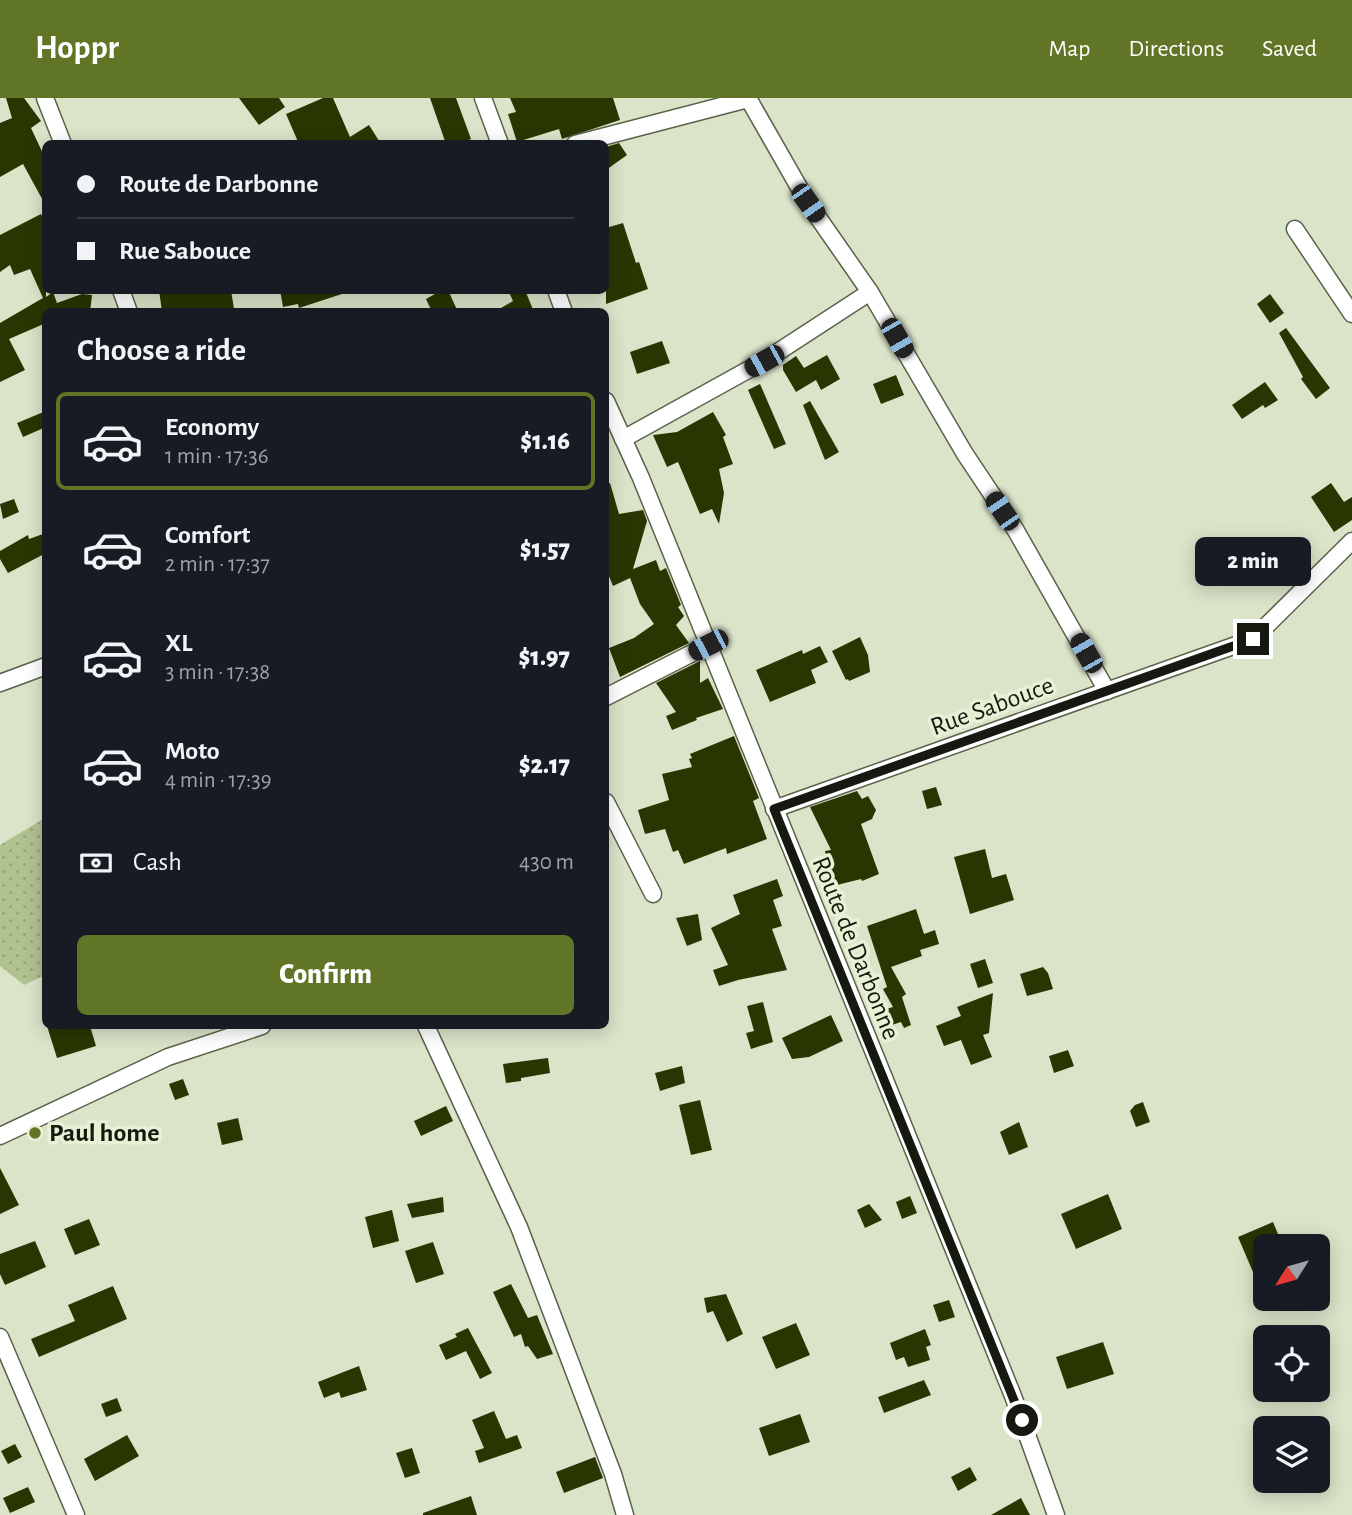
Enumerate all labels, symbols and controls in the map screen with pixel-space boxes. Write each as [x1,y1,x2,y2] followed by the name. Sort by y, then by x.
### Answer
[35,32,119,65] text: Hoppr
[1048,37,1090,61] text: Map
[1128,37,1224,61] text: Directions
[1262,37,1317,61] text: Saved
[119,171,319,197] text: Route de Darbonne
[788,180,829,226] car
[119,238,251,264] text: Rue Sabouce
[878,315,917,361] car
[77,334,246,366] text: Choose a ride
[741,342,788,380] car
[81,410,144,473] icon: car
[165,414,259,440] text: Economy
[520,428,570,454] text: $1.16
[165,445,268,468] text: 1 min · 17:36
[982,488,1023,534] car
[81,518,144,581] icon: car
[165,522,250,548] text: Comfort
[520,536,570,562] text: $1.57
[1195,538,1311,587] callout: 2 min
[1227,550,1279,573] text: 2 min
[165,553,270,576] text: 2 min · 17:37
[1237,623,1269,655] route end
[81,626,144,689] icon: car
[685,626,732,664] car
[165,630,192,656] text: XL
[1067,630,1106,676] car
[518,644,570,670] text: $1.97
[165,661,270,684] text: 3 min · 17:38
[927,672,1057,740] street label: Rue Sabouce
[81,734,144,797] icon: car
[165,738,220,764] text: Moto
[519,752,570,778] text: $2.17
[165,769,272,792] text: 4 min · 17:39
[77,844,115,882] icon: cash
[133,849,182,875] text: Cash
[519,851,574,874] text: 430 m
[807,853,905,1043] street label: Route de Darbonne
[77,935,574,1015] button: Confirm
[49,1120,159,1146] place label: Paul home
[27,1125,43,1141] marker: Paul home
[1253,1234,1330,1311] north arrow
[1253,1234,1330,1493] map controls
[1253,1325,1330,1402] button: locate
[1006,1404,1038,1436] route start
[1253,1416,1330,1493] button: layers

